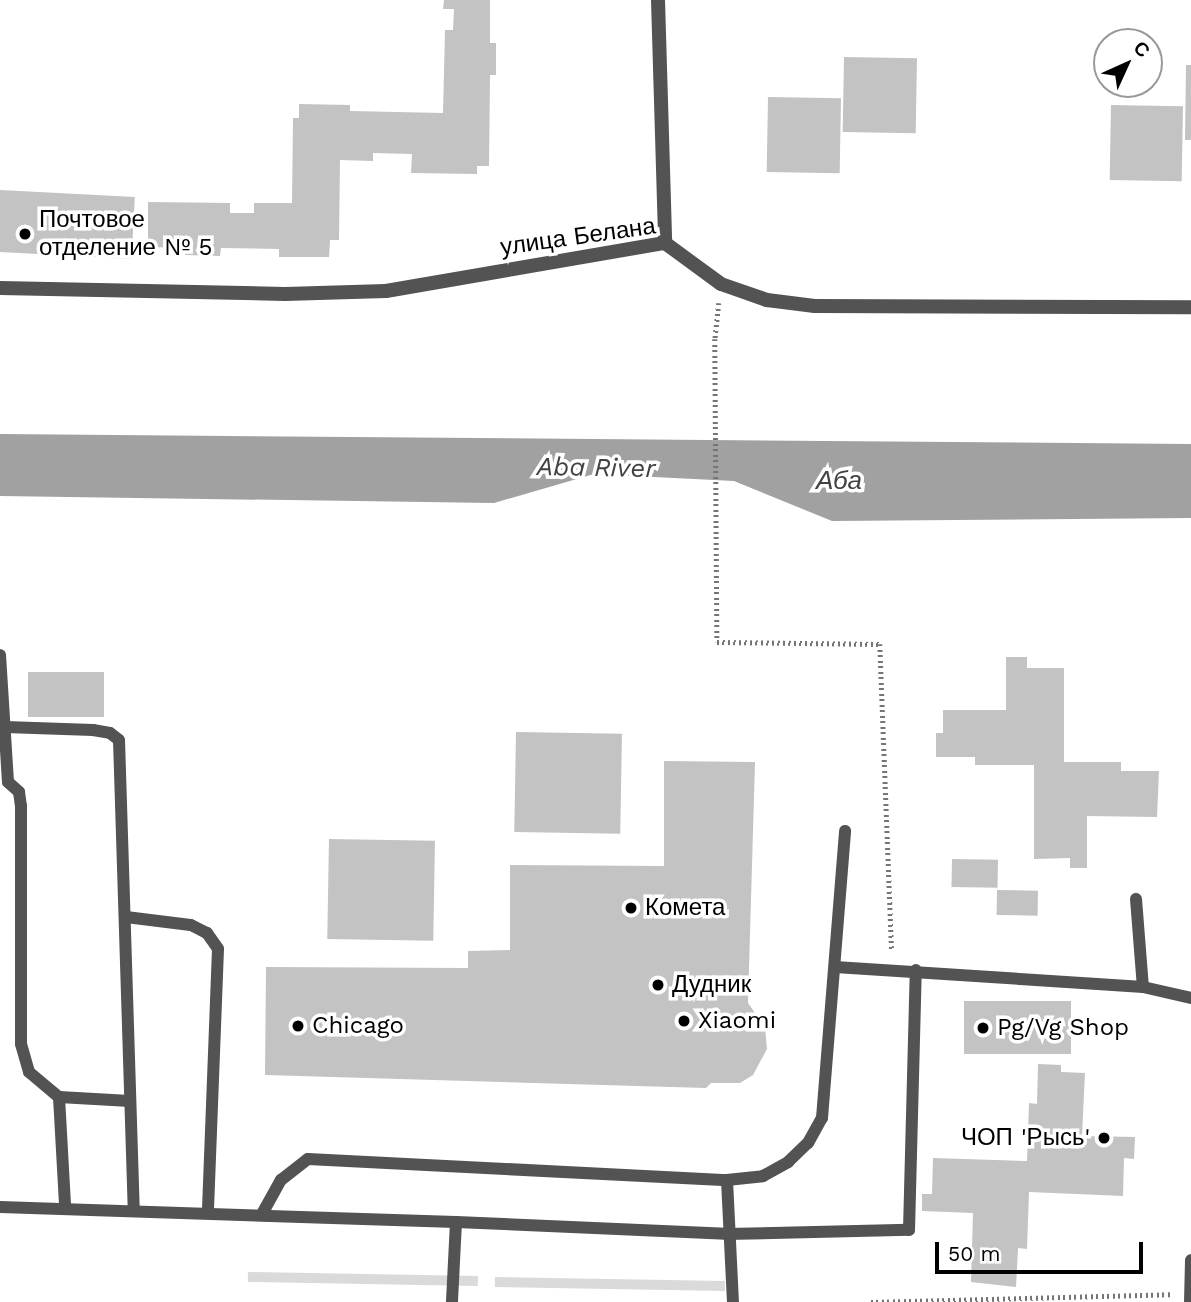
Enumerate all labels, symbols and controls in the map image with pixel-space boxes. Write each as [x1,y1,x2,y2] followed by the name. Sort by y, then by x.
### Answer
[1093,28,1163,98] north arrow
[1129,36,1155,62] text: С
[39,206,213,262] place label: Почтовое отделение № 5
[499,212,657,262] street label: улица Белана
[17,226,33,242] marker: Почтовое отделение № 5
[536,451,656,485] water label: Aba River
[816,465,862,497] water label: Аба
[645,894,725,922] place label: Комета
[623,900,639,916] marker: Комета
[672,971,751,999] place label: Дудник
[650,977,666,993] marker: Дудник
[698,1007,776,1035] place label: Xiaomi
[312,1012,404,1040] place label: Chicago
[676,1013,692,1029] marker: Xiaomi
[997,1014,1129,1042] place label: Pg/Vg Shop
[290,1018,306,1034] marker: Chicago
[975,1020,991,1036] marker: Pg/Vg Shop
[961,1124,1090,1152] place label: ЧОП 'Рысь'
[1096,1130,1112,1146] marker: ЧОП 'Рысь'
[939,1228,1147,1272] scale bar
[948,1241,1000,1266] text: 50 m

